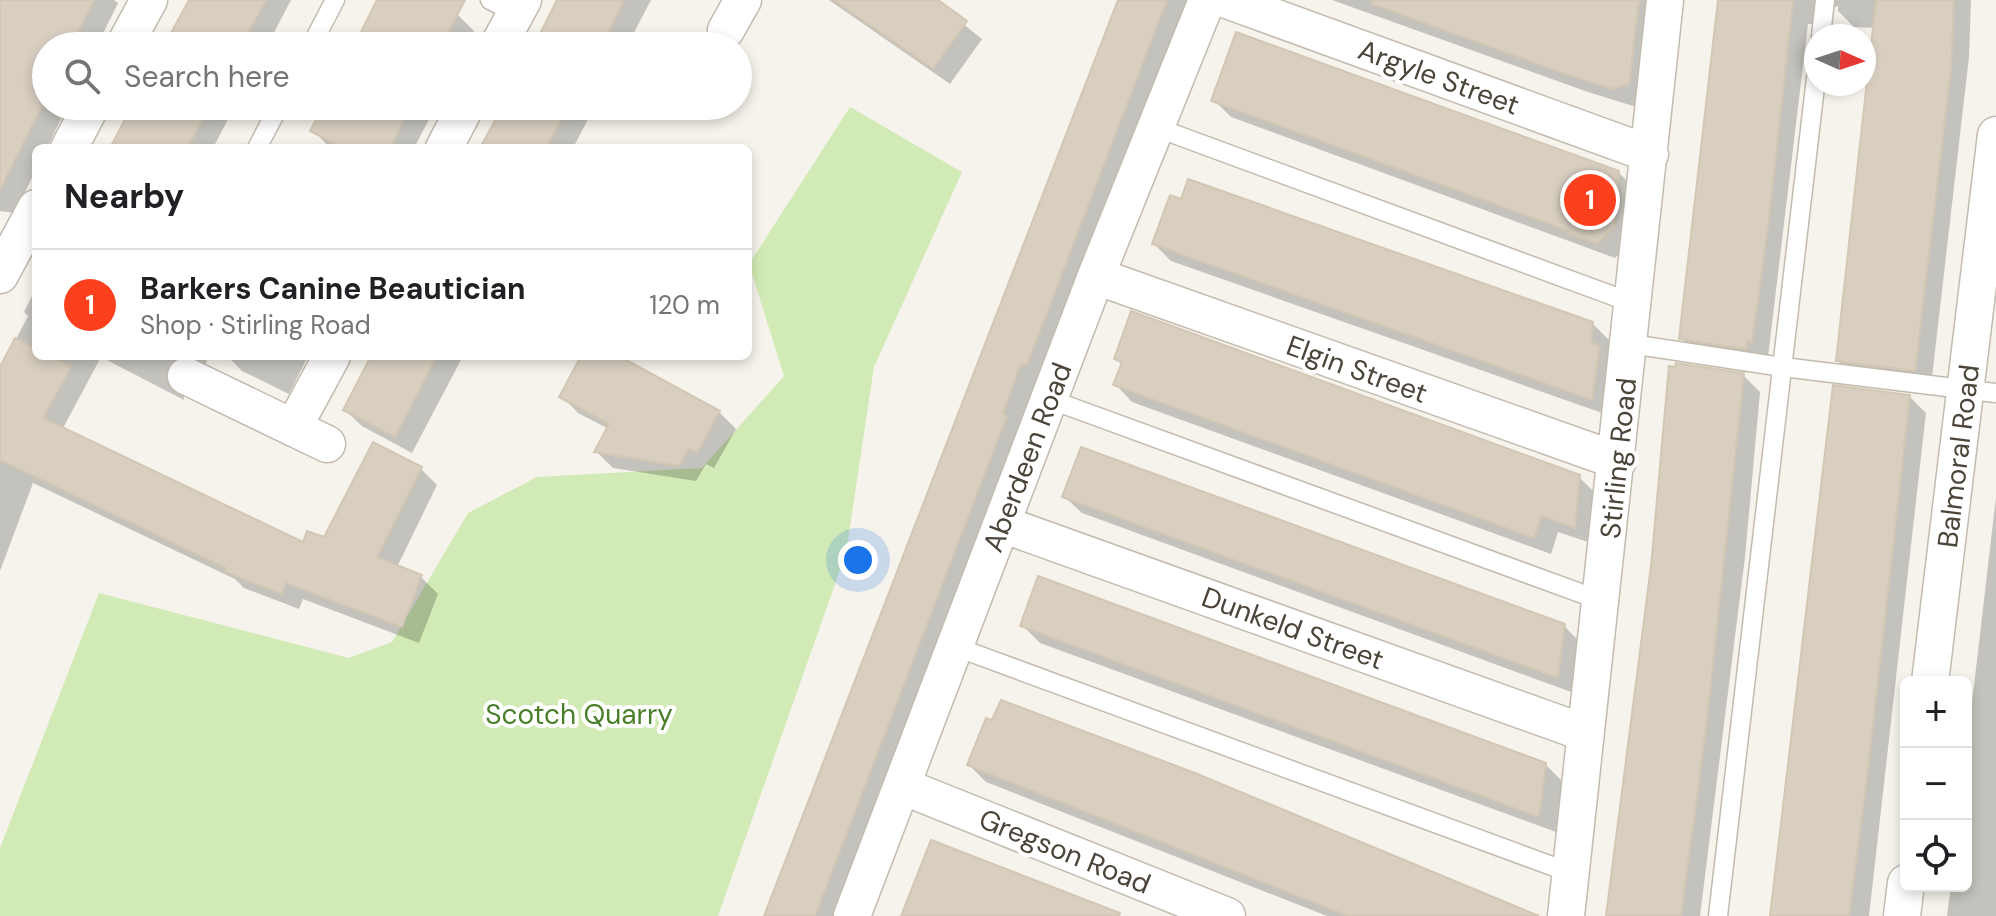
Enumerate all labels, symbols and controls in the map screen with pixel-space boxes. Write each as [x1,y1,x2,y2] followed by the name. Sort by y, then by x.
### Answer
[1804,24,1876,96] north arrow
[1353,31,1524,124] street label: Argyle Street
[32,32,752,120] search box
[60,54,104,98] icon: search
[124,57,290,96] text: Search here
[1564,170,1616,230] pin: 1
[64,174,184,219] text: Nearby
[140,269,525,308] text: Barkers Canine Beautician
[85,288,95,322] text: 1
[649,288,720,322] text: 120 m
[140,308,371,342] text: Shop · Stirling Road
[1281,327,1432,412] street label: Elgin Street
[974,357,1081,557] street label: Aberdeen Road
[1929,362,1988,550] street label: Balmoral Road
[1592,376,1645,540] street label: Stirling Road
[838,540,878,580] your location
[1197,578,1389,679] street label: Dunkeld Street
[1900,676,1972,892] map controls
[1900,676,1972,748] button: +
[485,696,673,733] park label: Scotch Quarry
[1900,748,1972,820] button: −
[974,800,1156,903] street label: Gregson Road
[1900,820,1972,892] button: locate

